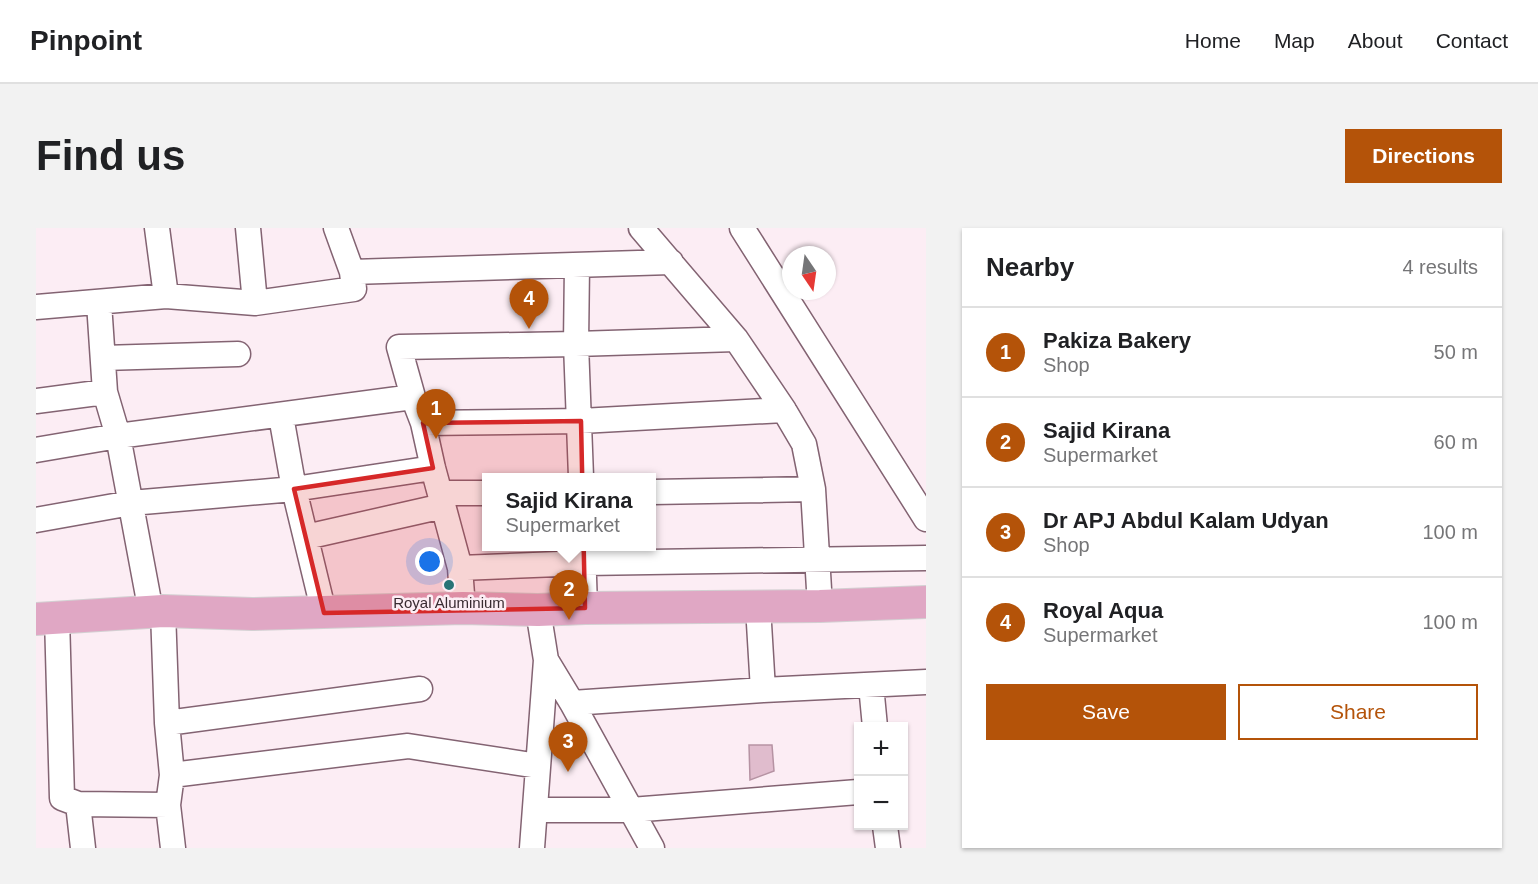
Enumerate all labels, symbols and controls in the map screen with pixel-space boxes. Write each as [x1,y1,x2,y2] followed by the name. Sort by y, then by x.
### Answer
[30,25,142,56] text: Pinpoint
[1185,29,1241,52] text: Home
[1274,29,1315,52] text: Map
[1348,29,1403,52] text: About
[1436,29,1508,52] text: Contact
[1345,129,1502,183] button: Directions
[36,132,185,179] text: Find us
[782,246,836,300] north arrow
[986,252,1074,282] text: Nearby
[1402,256,1478,278] text: 4 results
[510,279,548,329] pin: 4
[1043,328,1191,353] text: Pakiza Bakery
[1000,341,1011,363] text: 1
[1434,341,1478,363] text: 50 m
[1043,354,1090,376] text: Shop
[416,390,456,439] pin: 1
[1043,418,1170,443] text: Sajid Kirana
[1000,431,1011,453] text: 2
[1434,431,1478,453] text: 60 m
[1043,444,1158,466] text: Supermarket
[482,473,656,551] popup
[505,488,633,513] text: Sajid Kirana
[1043,508,1329,533] text: Dr APJ Abdul Kalam Udyan
[505,514,620,536] text: Supermarket
[1000,521,1011,543] text: 3
[1422,521,1478,543] text: 100 m
[1043,534,1090,556] text: Shop
[415,547,444,576] your location
[550,570,588,620] pin: 2
[442,578,456,592] marker: Royal Aluminium
[393,594,505,611] place label: Royal Aluminium
[1043,598,1163,623] text: Royal Aqua
[1000,611,1011,633] text: 4
[1422,611,1478,633] text: 100 m
[1043,624,1158,646] text: Supermarket
[986,684,1226,740] button: Save
[1238,684,1478,740] button: Share
[548,722,588,772] pin: 3
[854,722,908,830] map controls
[854,722,908,776] button: +
[854,776,908,830] button: −

